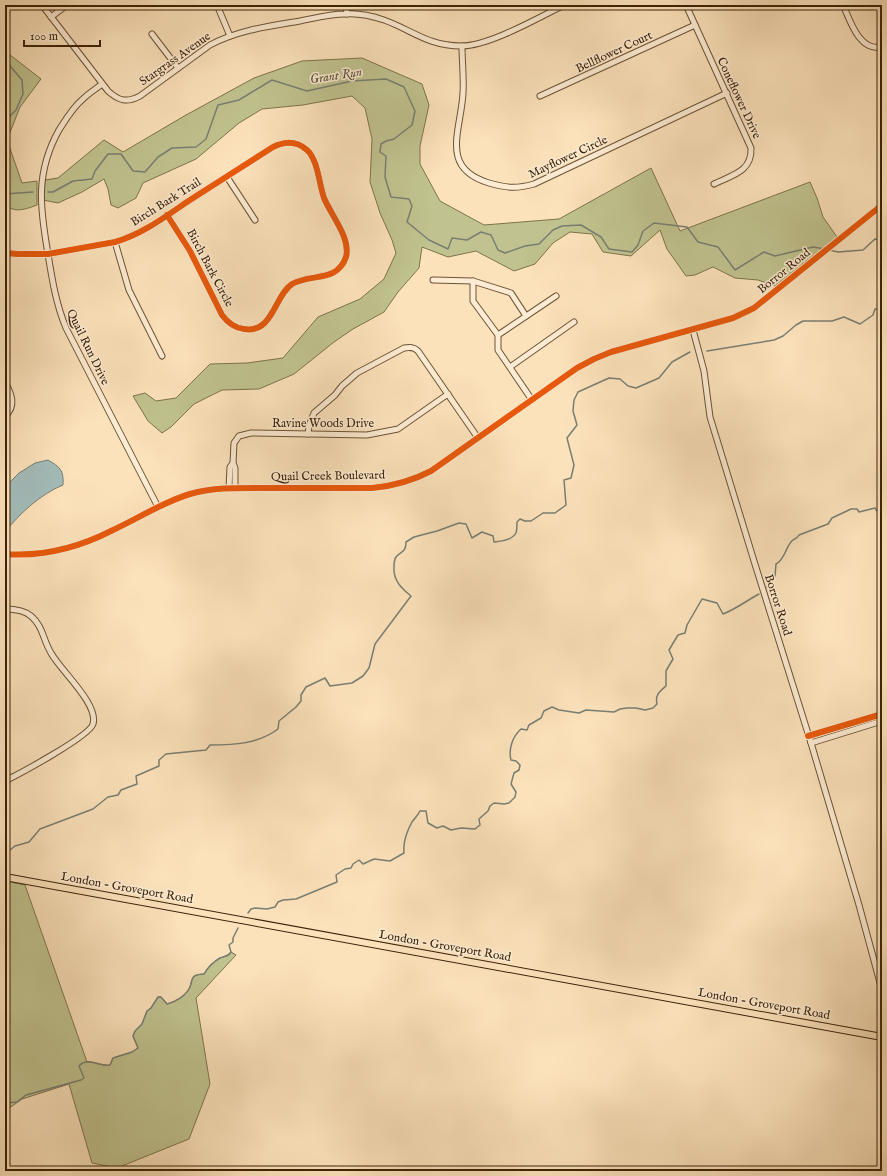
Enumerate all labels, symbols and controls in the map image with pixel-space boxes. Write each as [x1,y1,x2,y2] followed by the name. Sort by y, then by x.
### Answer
[24,22,100,48] scale bar
[573,28,655,76] street label: Bellflower Court
[30,29,58,44] text: 100 m
[136,29,214,89] street label: Stargrass Avenue
[714,55,765,142] street label: Coneflower Drive
[309,63,363,89] water label: Grant Run
[526,132,610,182] street label: Mayflower Circle
[128,174,205,230] street label: Birch Bark Trail
[183,226,237,310] street label: Birch Bark Circle
[754,245,814,297] street label: Borror Road
[63,307,113,388] street label: Quail Run Drive
[272,416,375,431] street label: Ravine Woods Drive
[271,467,386,484] street label: Quail Creek Boulevard
[761,572,795,638] street label: Borror Road
[60,869,195,908] street label: London - Groveport Road
[378,927,513,966] street label: London - Groveport Road
[697,985,832,1024] street label: London - Groveport Road

